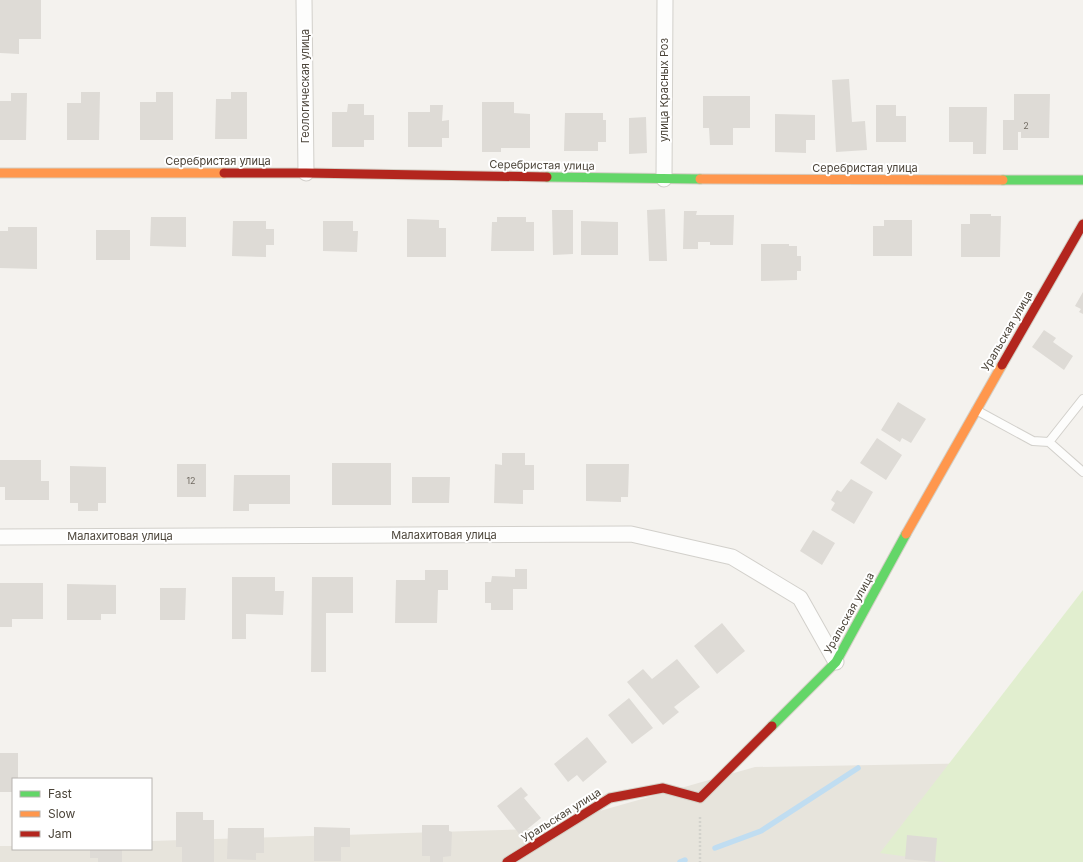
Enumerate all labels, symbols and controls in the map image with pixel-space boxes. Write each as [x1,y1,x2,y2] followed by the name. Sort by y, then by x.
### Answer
[298,29,312,143] street label: Геологическая улица
[657,38,671,142] street label: улица Красных Роз
[1023,120,1029,131] house number: 2
[165,154,271,168] street label: Серебристая улица
[489,157,595,173] street label: Серебристая улица
[812,161,918,175] street label: Серебристая улица
[978,288,1036,374] street label: Уральская улица
[186,475,196,486] house number: 12
[391,528,497,542] street label: Малахитовая улица
[67,529,173,543] street label: Малахитовая улица
[821,570,877,656] street label: Уральская улица
[12,778,152,850] legend
[519,785,603,845] street label: Уральская улица
[48,786,72,801] text: Fast
[48,806,76,821] text: Slow
[48,826,72,841] text: Jam

